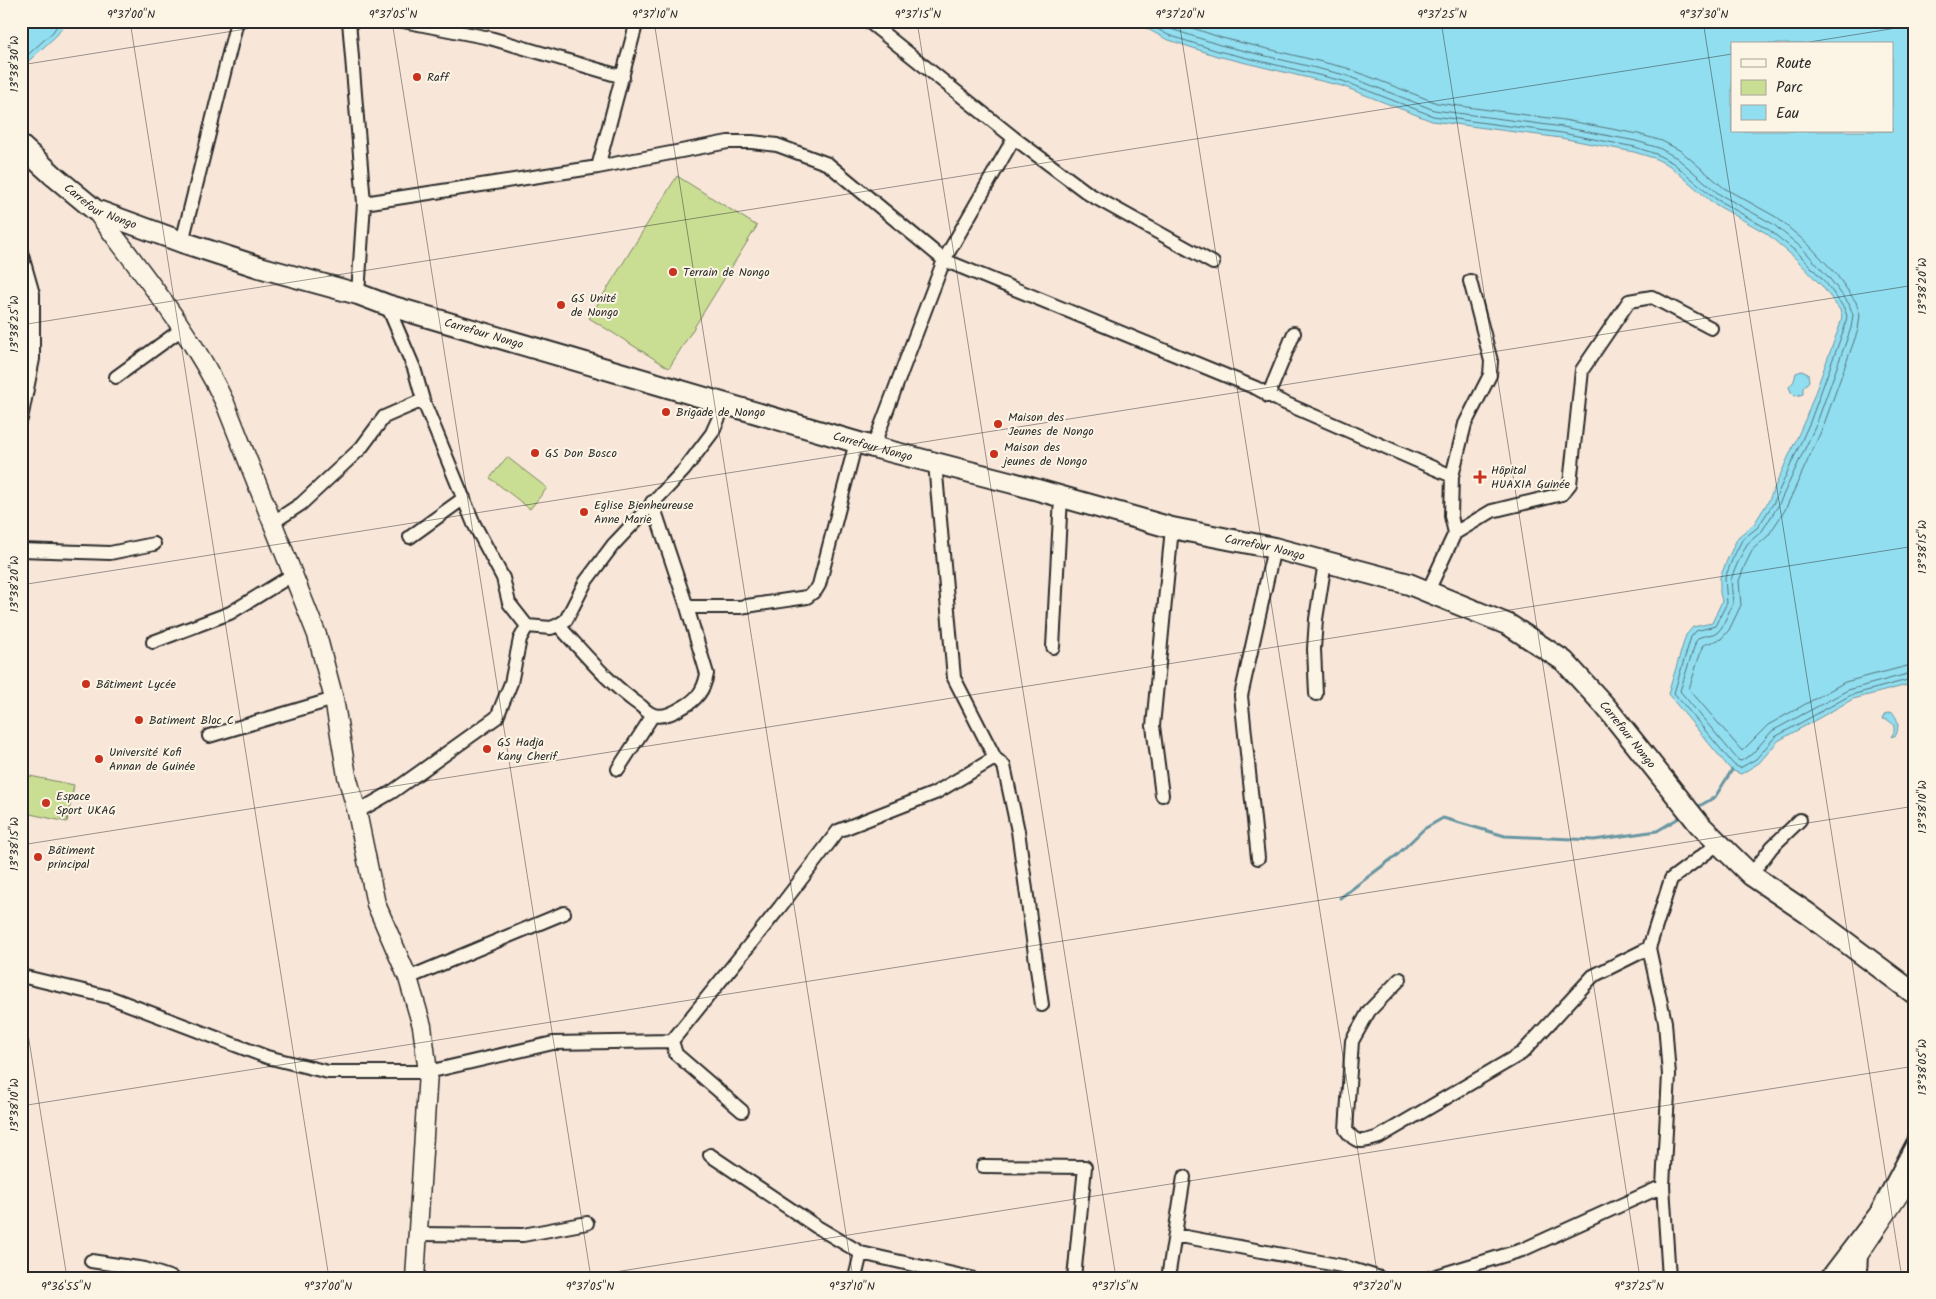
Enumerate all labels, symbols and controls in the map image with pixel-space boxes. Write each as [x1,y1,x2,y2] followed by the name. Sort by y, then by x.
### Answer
[107,5,155,24] text: 9°37'00"N
[369,5,417,24] text: 9°37'05"N
[632,5,678,24] text: 9°37'10"N
[895,5,941,24] text: 9°37'15"N
[1155,5,1205,24] text: 9°37'20"N
[1417,5,1467,24] text: 9°37'25"N
[1680,5,1729,24] text: 9°37'30"N
[5,36,24,92] text: 13°38'30"W
[1731,42,1894,132] legend
[1776,52,1812,76] text: Route
[427,68,450,87] place label: Raff
[411,71,423,83] marker: Raff
[1776,76,1803,100] text: Parc
[1776,102,1799,126] text: Eau
[60,179,140,234] street label: Carrefour Nongo
[1913,258,1932,314] text: 13°38'20"W
[683,263,770,282] place label: Terrain de Nongo
[667,266,679,278] marker: Terrain de Nongo
[571,289,618,322] place label: GS Unité de Nongo
[5,295,24,353] text: 13°38'25"W
[555,299,567,311] marker: GS Unité de Nongo
[442,313,526,354] street label: Carrefour Nongo
[676,403,765,422] place label: Brigade de Nongo
[660,406,672,418] marker: Brigade de Nongo
[1008,408,1094,441] place label: Maison des Jeunes de Nongo
[992,418,1004,430] marker: Maison des Jeunes de Nongo
[831,426,915,466] street label: Carrefour Nongo
[1001,438,1087,471] place label: Maison des jeunes de Nongo
[545,444,617,463] place label: GS Don Bosco
[529,447,541,459] marker: GS Don Bosco
[988,448,1000,460] marker: Maison des jeunes de Nongo
[1491,461,1570,494] place label: Hôpital HUAXIA Guinée
[1473,470,1487,484] marker: Hôpital HUAXIA Guinée
[594,496,694,529] place label: Eglise Bienheureuse Anne Marie
[578,506,590,518] marker: Eglise Bienheureuse Anne Marie
[1913,520,1932,574] text: 13°38'15"W
[1223,529,1307,565] street label: Carrefour Nongo
[5,556,24,612] text: 13°38'20"W
[96,675,176,694] place label: Bâtiment Lycée
[80,678,92,690] marker: Bâtiment Lycée
[1595,696,1661,772] street label: Carrefour Nongo
[149,711,234,730] place label: Batiment Bloc C
[133,714,145,726] marker: Batiment Bloc C
[497,733,558,766] place label: GS Hadja Kany Cherif
[109,743,196,776] place label: Université Kofi Annan de Guinée
[481,743,493,755] marker: GS Hadja Kany Cherif
[93,753,105,765] marker: Université Kofi Annan de Guinée
[1913,780,1932,834] text: 13°38'10"W
[56,787,116,820] place label: Espace Sport UKAG
[40,797,52,809] marker: Espace Sport UKAG
[5,817,24,871] text: 13°38'15"W
[47,841,95,874] place label: Bâtiment principal
[32,851,44,863] marker: Bâtiment principal
[1913,1039,1932,1095] text: 13°38'05"W
[5,1078,24,1132] text: 13°38'10"W
[41,1277,91,1296] text: 9°36'55"N
[304,1277,352,1296] text: 9°37'00"N
[566,1277,614,1296] text: 9°37'05"N
[829,1277,875,1296] text: 9°37'10"N
[1092,1277,1138,1296] text: 9°37'15"N
[1352,1277,1402,1296] text: 9°37'20"N
[1614,1277,1664,1296] text: 9°37'25"N

